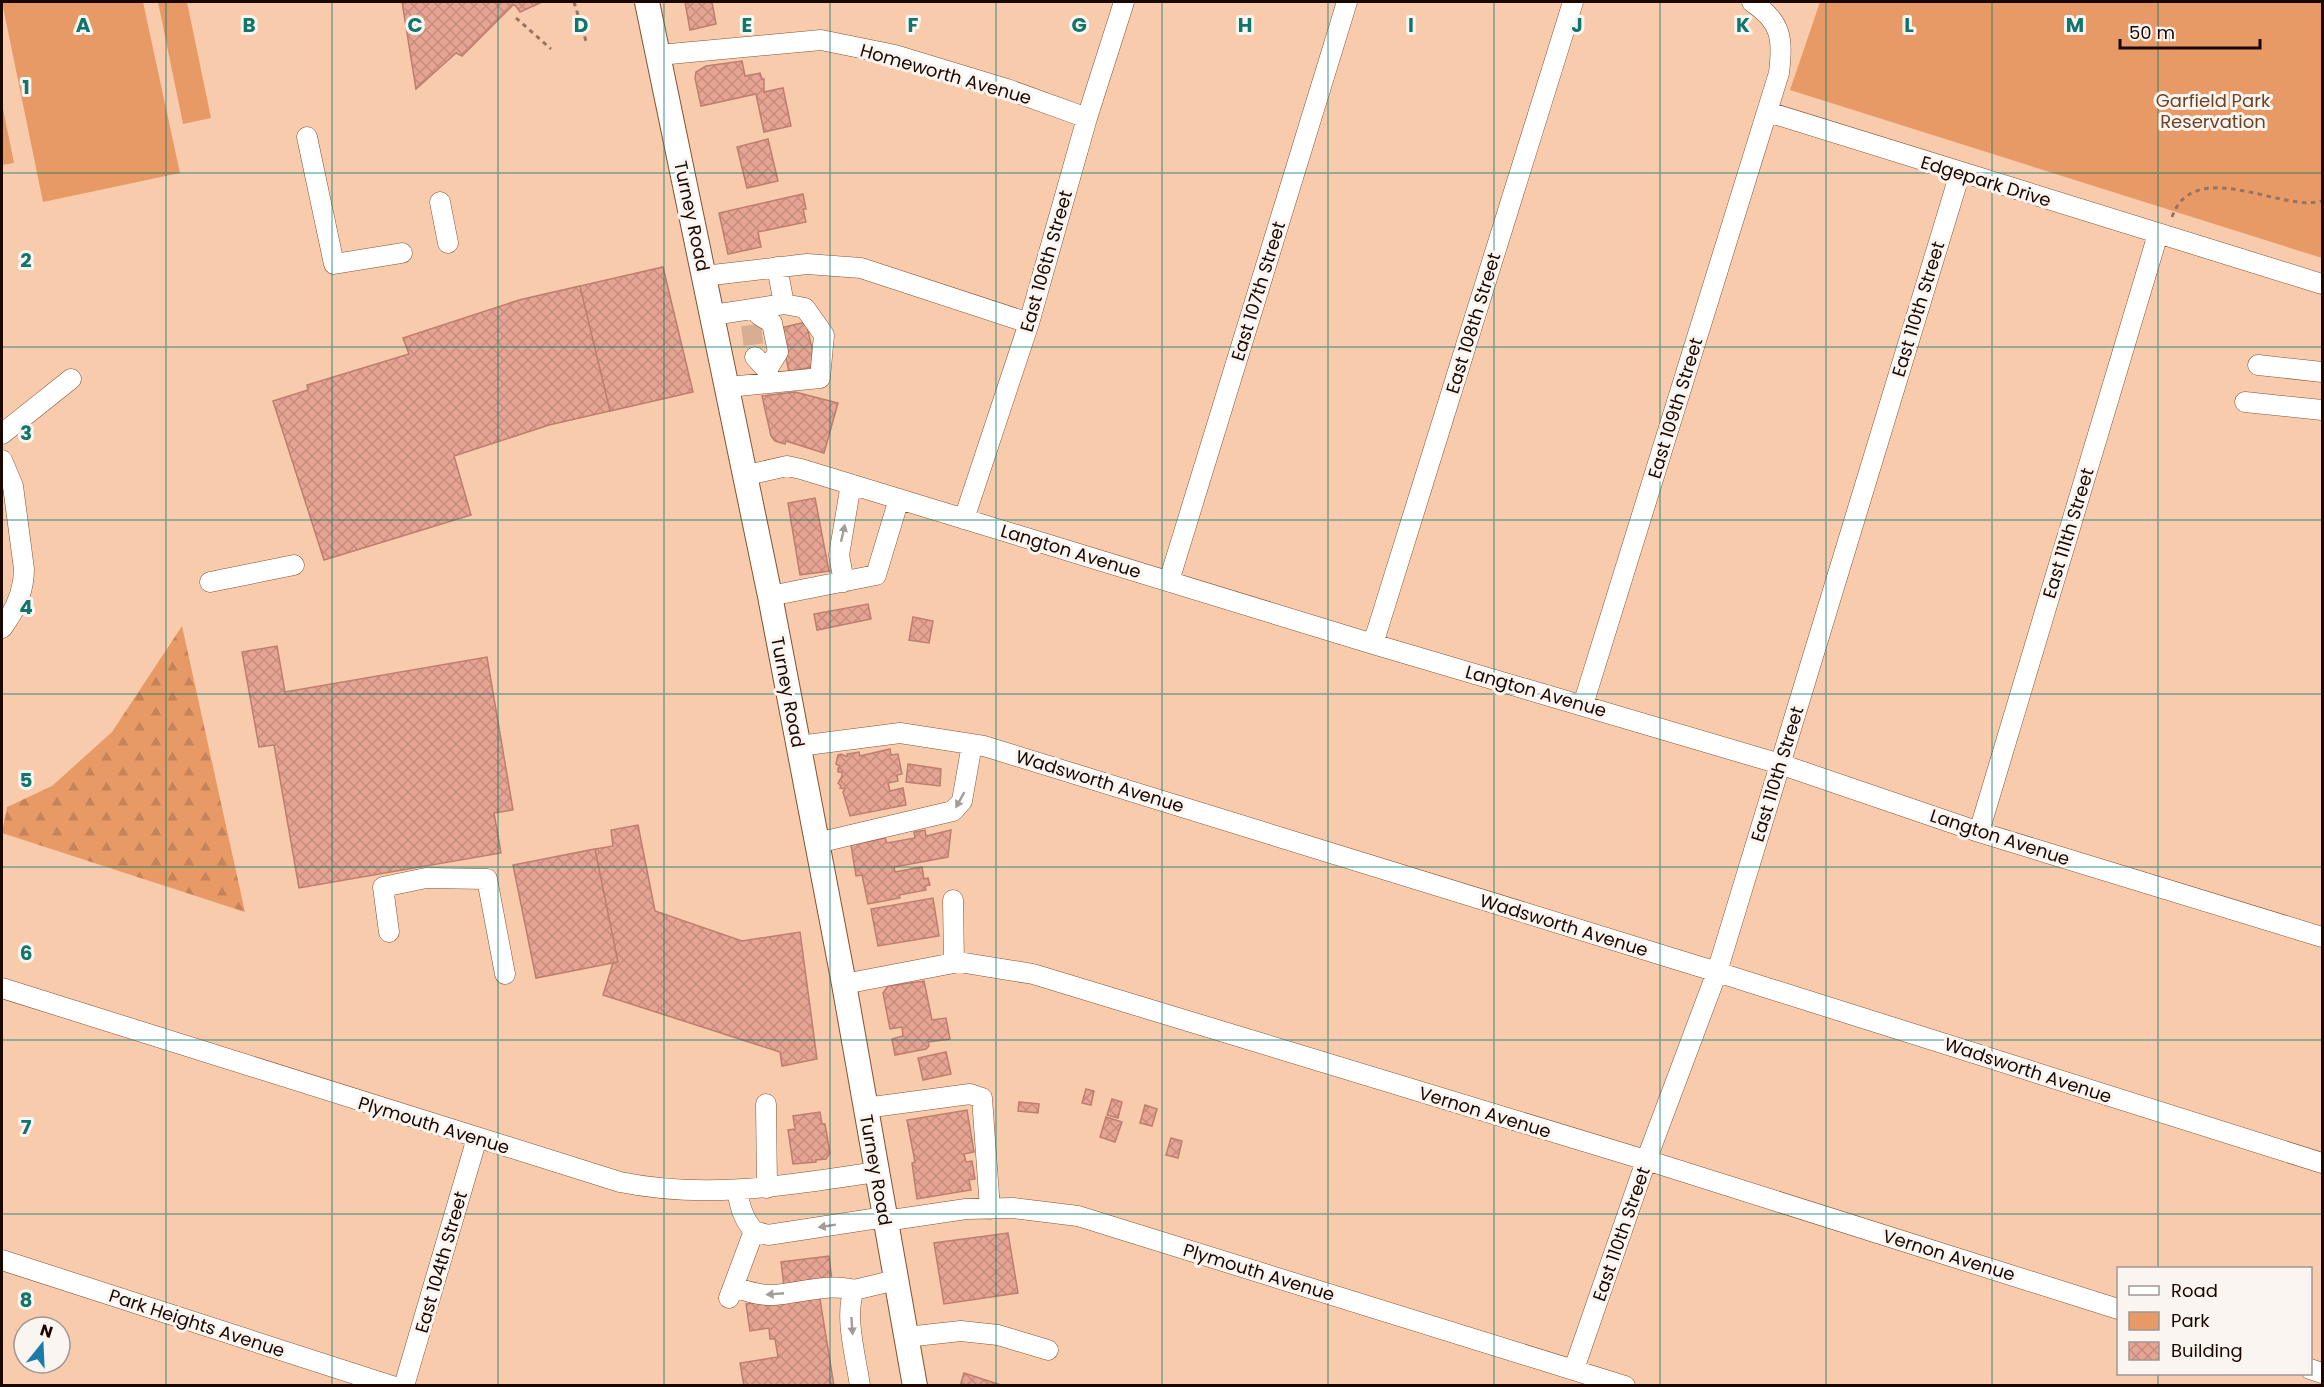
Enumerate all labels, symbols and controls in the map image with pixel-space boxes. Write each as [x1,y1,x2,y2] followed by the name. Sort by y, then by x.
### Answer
[76,11,91,39] text: A
[242,11,256,39] text: B
[407,11,423,39] text: C
[574,11,588,39] text: D
[742,11,752,39] text: E
[908,11,919,39] text: F
[1071,11,1087,39] text: G
[1238,11,1252,39] text: H
[1408,11,1414,39] text: I
[1571,11,1583,39] text: J
[1736,11,1750,39] text: K
[1904,11,1914,39] text: L
[2066,11,2084,39] text: M
[2120,12,2260,50] scale bar
[2129,20,2175,45] text: 50 m
[857,38,1035,110] street label: Homeworth Avenue
[22,73,30,101] text: 1
[2156,88,2271,134] park label: Garfield Park Reservation
[1918,149,2054,213] street label: Edgepark Drive
[668,158,716,274] street label: Turney Road
[1014,187,1078,335] street label: East 106th Street
[1225,218,1291,364] street label: East 107th Street
[1885,238,1951,380] street label: East 110th Street
[20,246,32,274] text: 2
[1440,249,1506,397] street label: East 108th Street
[1642,334,1708,482] street label: East 109th Street
[20,419,32,447] text: 3
[2036,465,2100,601] street label: East 111th Street
[998,518,1144,584] street label: Langton Avenue
[838,524,848,542] one-way arrow
[19,593,33,621] text: 4
[765,634,811,750] street label: Turney Road
[1463,659,1609,723] street label: Langton Avenue
[1744,703,1810,845] street label: East 110th Street
[1013,743,1187,819] street label: Wadsworth Avenue
[20,766,33,794] text: 5
[955,792,965,809] one-way arrow
[1927,803,2073,871] street label: Langton Avenue
[1477,887,1651,963] street label: Wadsworth Avenue
[20,939,32,967] text: 6
[1941,1031,2115,1109] street label: Wadsworth Avenue
[1416,1080,1554,1144] street label: Vernon Avenue
[355,1090,513,1160] street label: Plymouth Avenue
[854,1112,898,1228] street label: Turney Road
[21,1113,32,1141] text: 7
[1586,1163,1656,1305] street label: East 110th Street
[409,1188,473,1336] street label: East 104th Street
[817,1222,836,1231] one-way arrow
[1880,1223,2018,1287] street label: Vernon Avenue
[1180,1237,1338,1307] street label: Plymouth Avenue
[2117,1267,2312,1375] legend
[2171,1278,2218,1303] text: Road
[106,1283,288,1363] street label: Park Heights Avenue
[20,1286,32,1314] text: 8
[766,1289,785,1299] one-way arrow
[2171,1308,2210,1333] text: Park
[12,1315,72,1375] north arrow
[847,1316,857,1335] one-way arrow
[37,1318,56,1344] text: N
[2171,1338,2243,1363] text: Building

